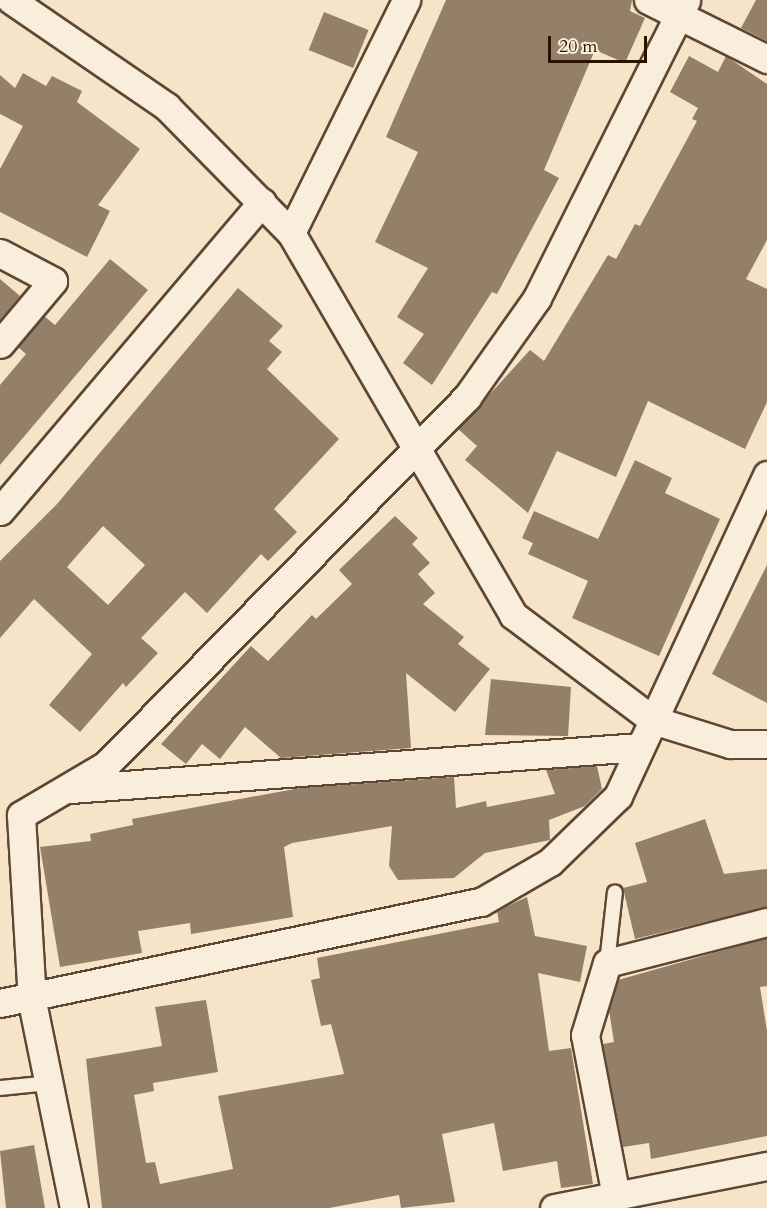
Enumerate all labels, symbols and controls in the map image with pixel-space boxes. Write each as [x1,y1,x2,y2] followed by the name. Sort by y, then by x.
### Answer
[551,24,650,62] scale bar
[559,34,598,59] text: 20 m

